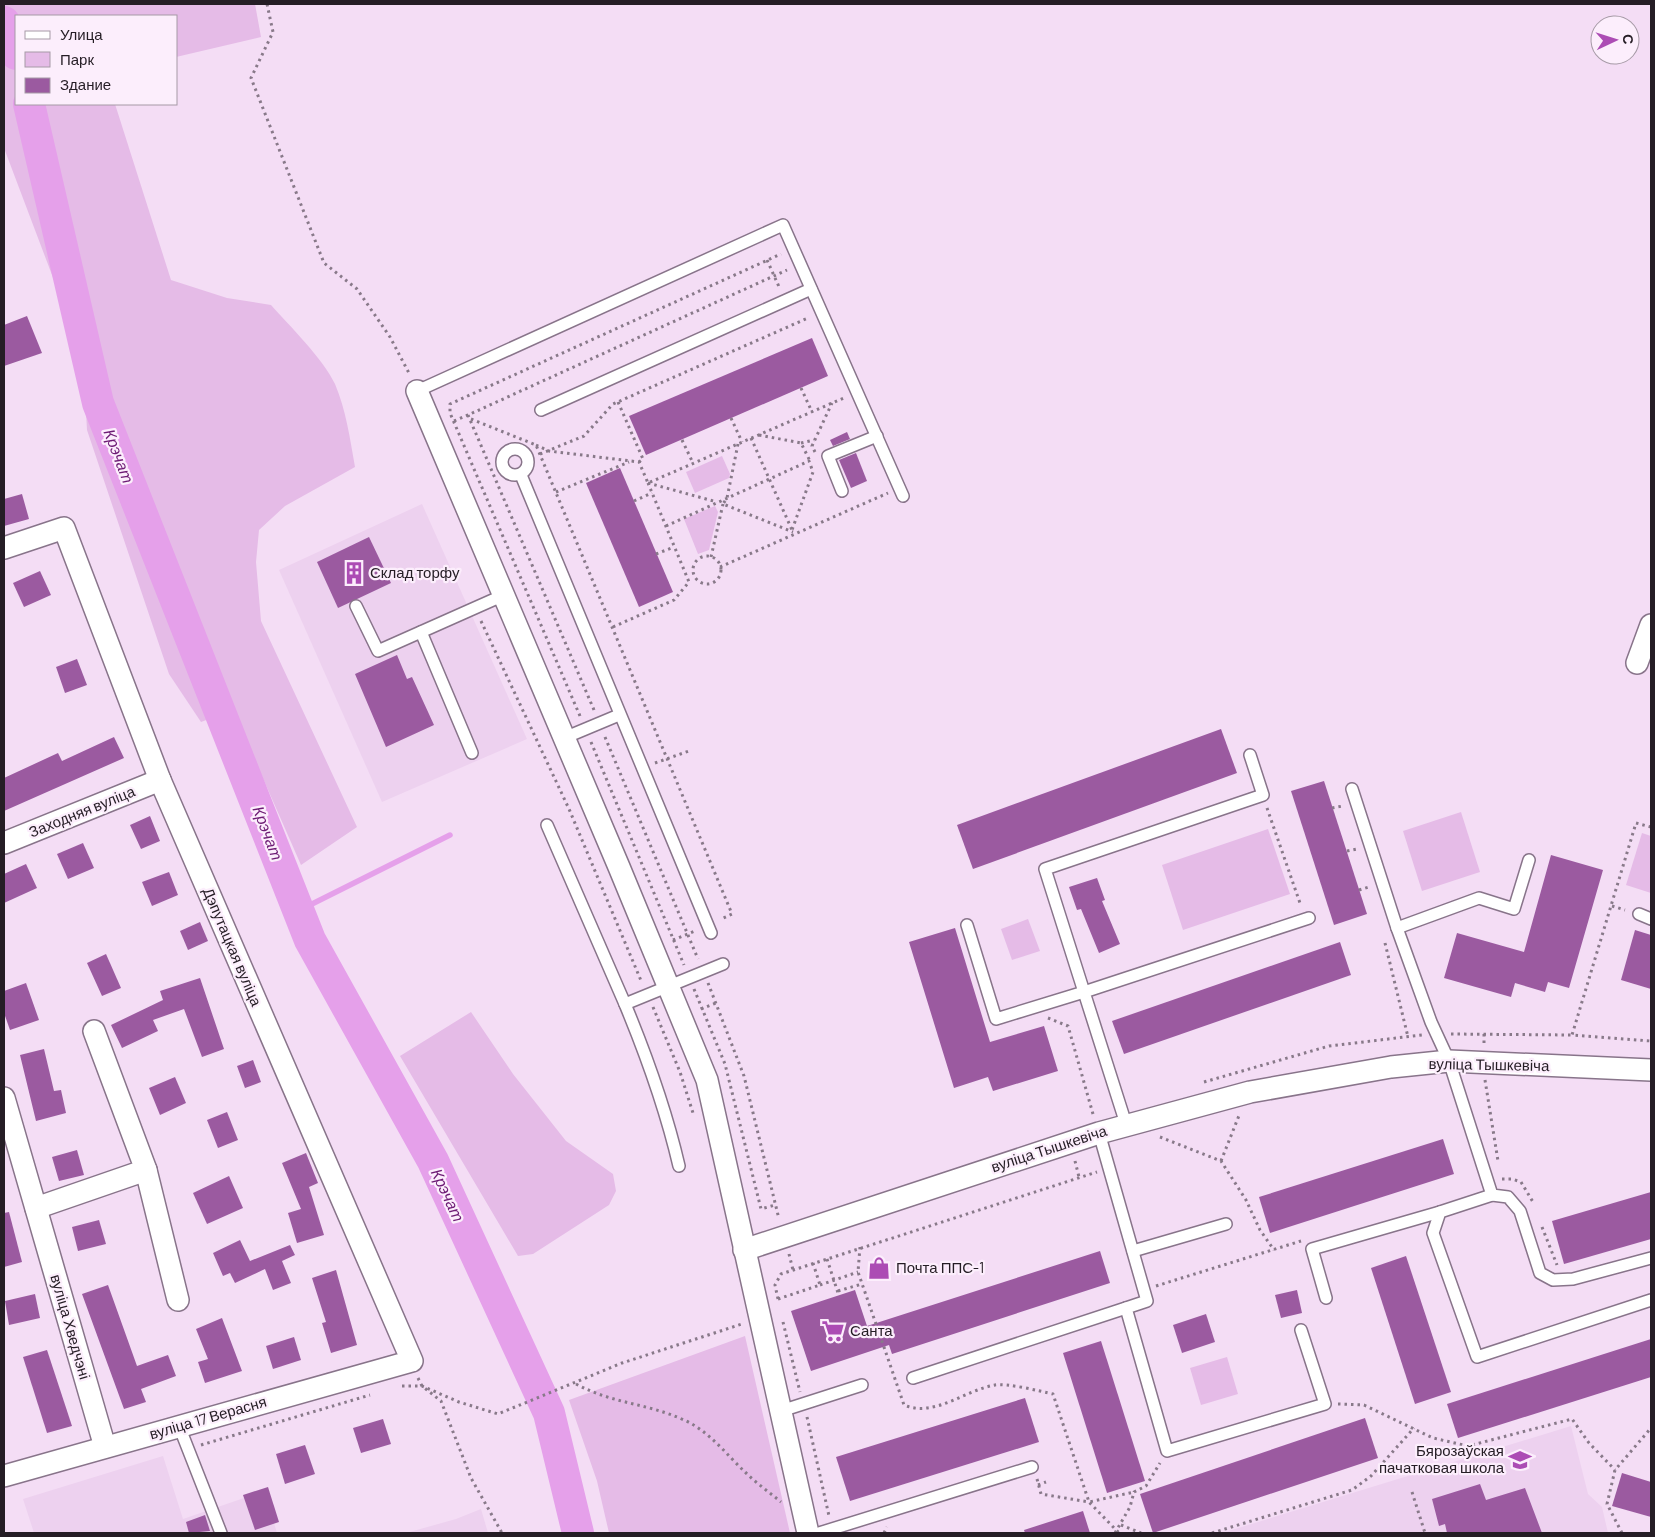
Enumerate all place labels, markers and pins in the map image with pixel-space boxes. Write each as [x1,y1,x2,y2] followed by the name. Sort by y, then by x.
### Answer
[341,560,367,586] building icon: Склад торфу
[370,563,460,581] place label: Склад торфу
[866,1255,892,1281] shop icon: Почта ППС-1
[896,1258,984,1276] place label: Почта ППС-1
[820,1318,846,1344] supermarket icon: Санта
[850,1321,893,1339] place label: Санта
[1379,1441,1505,1476] place label: Бярозаўская пачатковая школа
[1507,1447,1533,1473] school or university icon: Бярозаўская пачатковая школа

